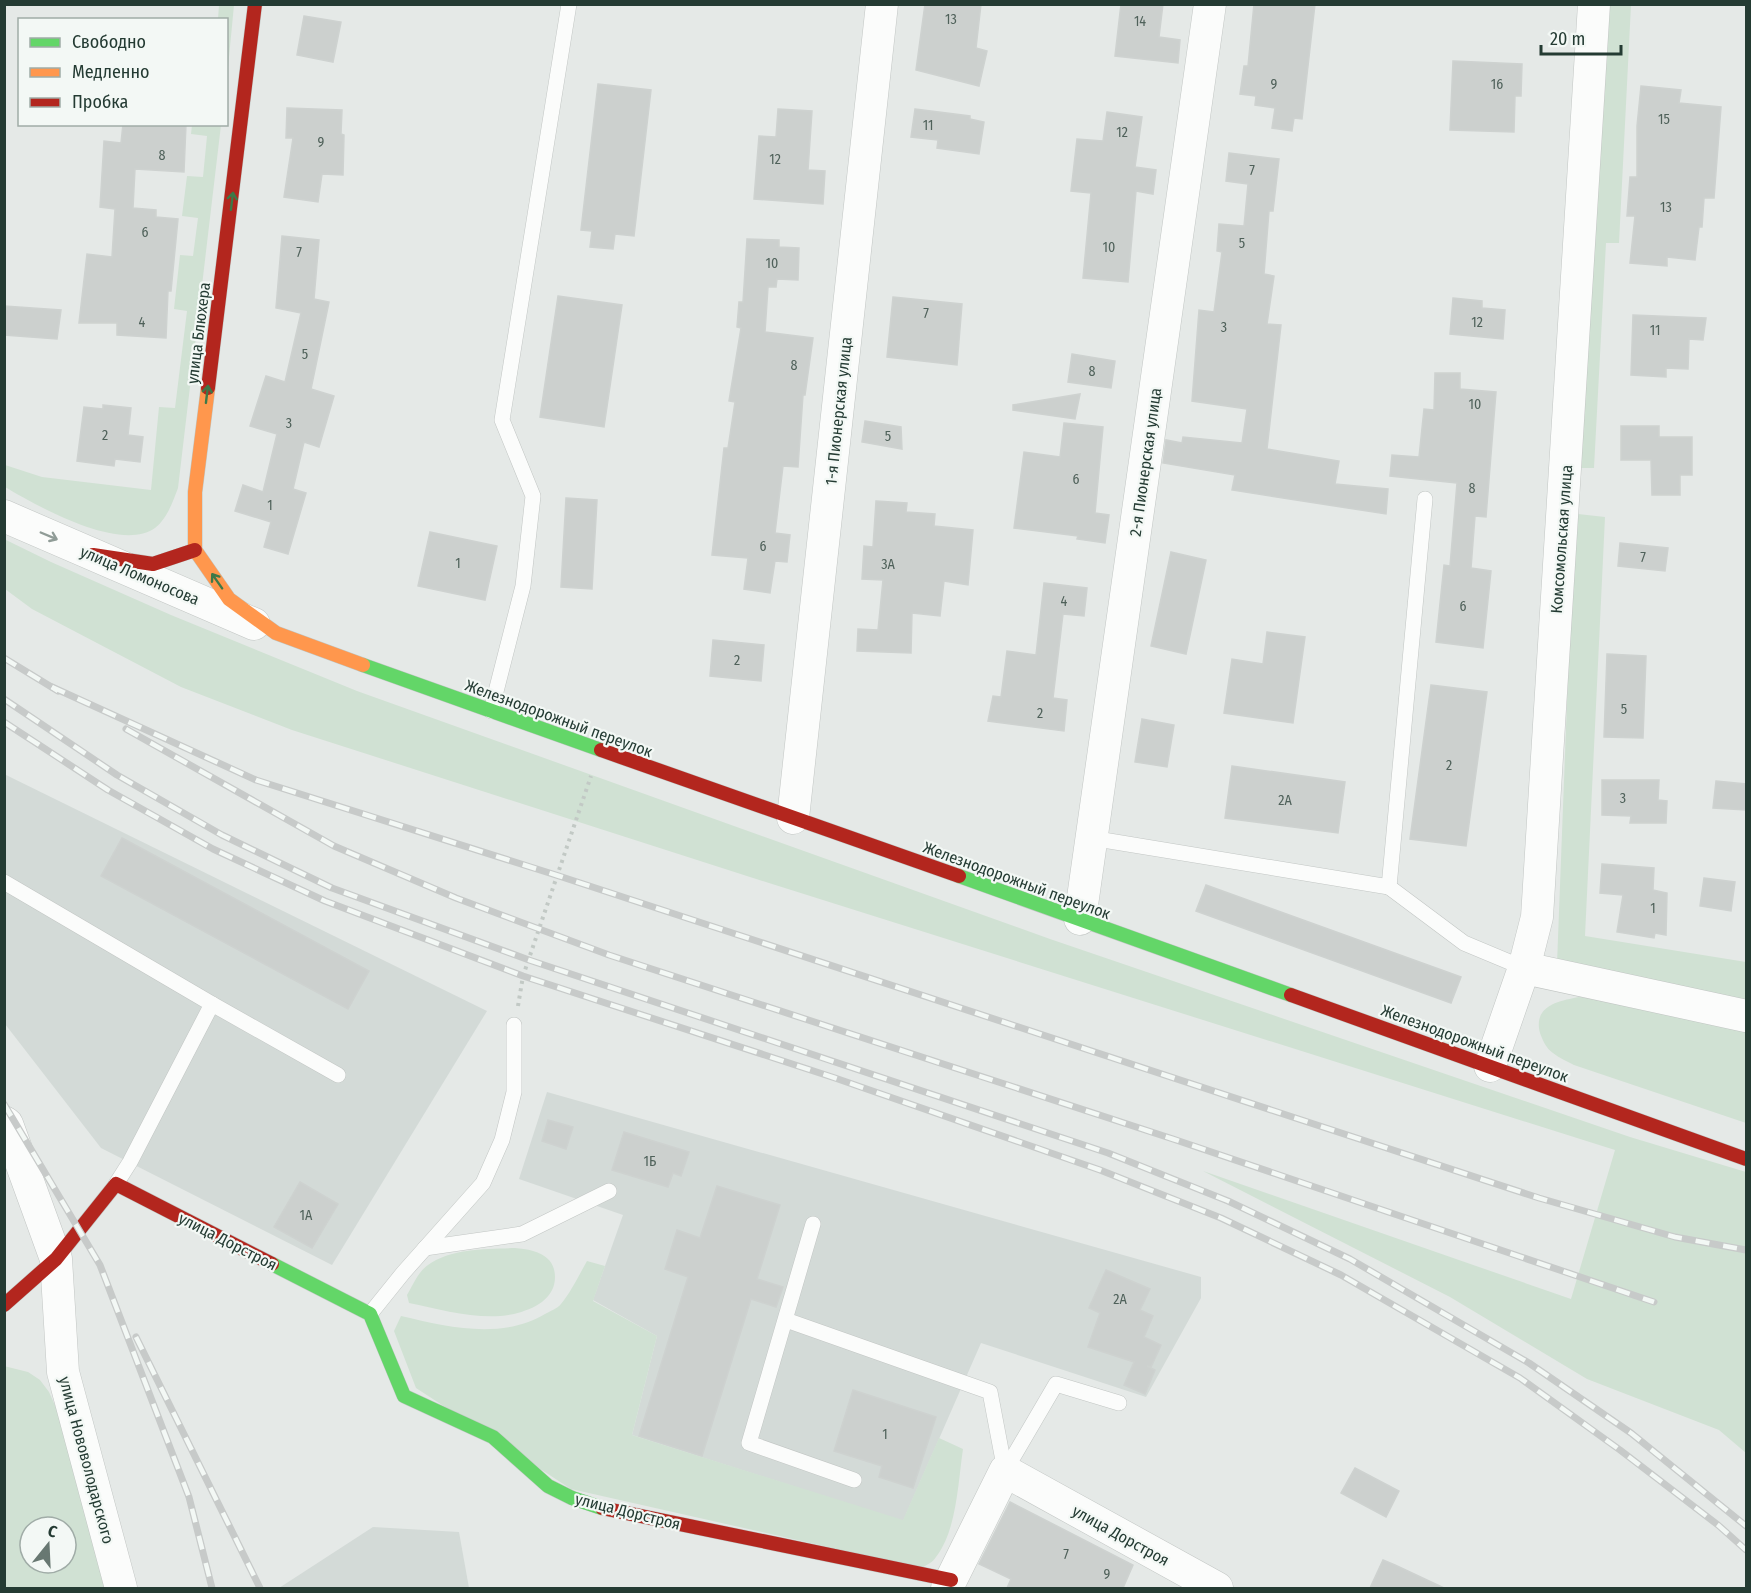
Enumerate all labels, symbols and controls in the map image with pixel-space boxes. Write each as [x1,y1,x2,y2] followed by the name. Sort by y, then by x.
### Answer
[945,11,957,28] house number: 13
[1134,13,1146,30] house number: 14
[18,18,228,126] legend
[1541,18,1620,56] scale bar
[1550,28,1585,50] text: 20 m
[72,31,146,53] text: Свободно
[72,61,150,83] text: Медленно
[1271,76,1278,93] house number: 9
[1491,76,1503,93] house number: 16
[72,91,128,113] text: Пробка
[1658,111,1670,128] house number: 15
[923,117,933,134] house number: 11
[1116,124,1128,141] house number: 12
[318,134,325,151] house number: 9
[159,147,166,164] house number: 8
[769,151,781,168] house number: 12
[1249,162,1255,179] house number: 7
[227,191,238,211] one-way arrow
[1660,199,1672,216] house number: 13
[142,224,149,241] house number: 6
[1239,235,1245,252] house number: 5
[1103,239,1115,256] house number: 10
[296,244,302,261] house number: 7
[766,255,778,272] house number: 10
[183,281,214,385] street label: улица Блюхера
[923,305,929,322] house number: 7
[139,314,146,331] house number: 4
[1471,314,1483,331] house number: 12
[1221,319,1227,336] house number: 3
[1650,322,1660,339] house number: 11
[821,336,856,486] street label: 1-я Пионерская улица
[302,346,308,363] house number: 5
[791,357,798,374] house number: 8
[1089,363,1096,380] house number: 8
[202,385,213,404] one-way arrow
[1126,386,1165,538] street label: 2-я Пионерская улица
[1469,396,1481,413] house number: 10
[286,415,292,432] house number: 3
[102,427,108,444] house number: 2
[885,428,891,445] house number: 5
[1547,464,1576,614] street label: Комсомольская улица
[1073,471,1080,488] house number: 6
[1469,480,1476,497] house number: 8
[267,497,273,514] house number: 1
[39,531,57,542] one-way arrow
[760,538,767,555] house number: 6
[77,542,202,609] street label: улица Ломоносова
[1640,549,1646,566] house number: 7
[455,555,461,572] house number: 1
[881,556,895,573] house number: 3А
[211,574,223,590] one-way arrow
[1061,593,1068,610] house number: 4
[1460,598,1467,615] house number: 6
[734,652,740,669] house number: 2
[463,676,655,761] street label: Железнодорожный переулок
[1621,701,1627,718] house number: 5
[1037,705,1043,722] house number: 2
[1446,757,1452,774] house number: 2
[1620,790,1626,807] house number: 3
[1278,792,1292,809] house number: 2А
[921,838,1113,923] street label: Железнодорожный переулок
[1650,900,1656,917] house number: 1
[1379,1001,1571,1086] street label: Железнодорожный переулок
[644,1153,656,1170] house number: 1Б
[300,1207,313,1224] house number: 1А
[175,1209,280,1274] street label: улица Дорстроя
[1113,1291,1127,1308] house number: 2А
[55,1374,118,1546] street label: улица Нововолодарского
[882,1426,888,1443] house number: 1
[573,1489,682,1534] street label: улица Дорстроя
[1069,1501,1172,1570] street label: улица Дорстроя
[18,1515,78,1575] north arrow
[46,1521,60,1542] text: С
[1063,1546,1069,1563] house number: 7
[1104,1566,1111,1583] house number: 9

